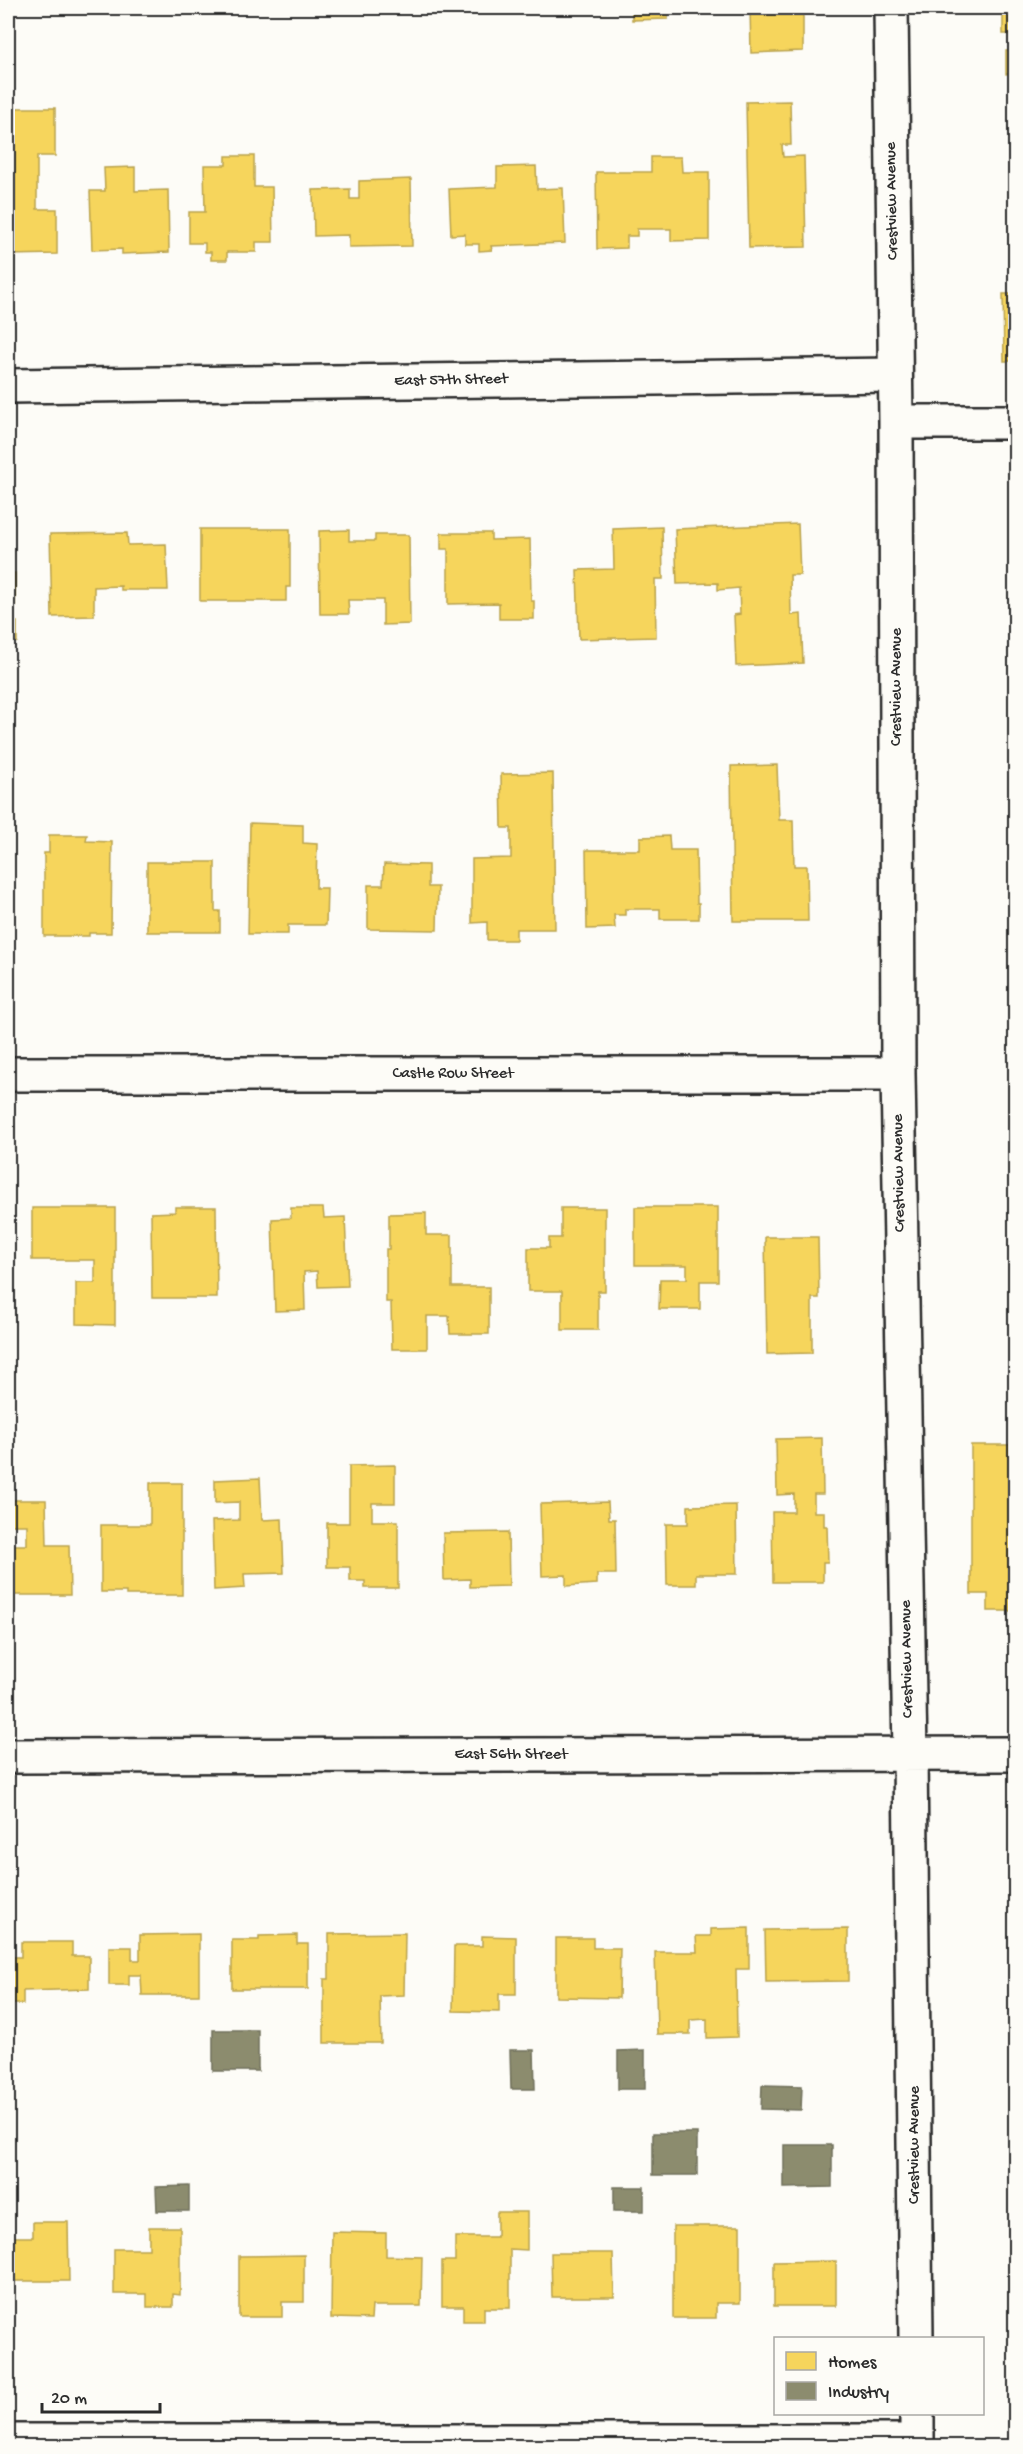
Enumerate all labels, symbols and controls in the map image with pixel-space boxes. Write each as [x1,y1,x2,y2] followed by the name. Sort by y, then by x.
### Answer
[882,141,904,260] street label: Crestview Avenue
[394,370,509,391] street label: East 57th Street
[888,627,907,746] street label: Crestview Avenue
[392,1065,515,1084] street label: Castle Row Street
[889,1113,911,1232] street label: Crestview Avenue
[897,1599,919,1718] street label: Crestview Avenue
[454,1746,569,1765] street label: East 56th Street
[906,2085,925,2204] street label: Crestview Avenue
[774,2337,984,2415] legend
[828,2353,878,2374] text: Homes
[42,2376,160,2414] scale bar
[828,2383,889,2404] text: Industry
[51,2389,87,2410] text: 20 m

